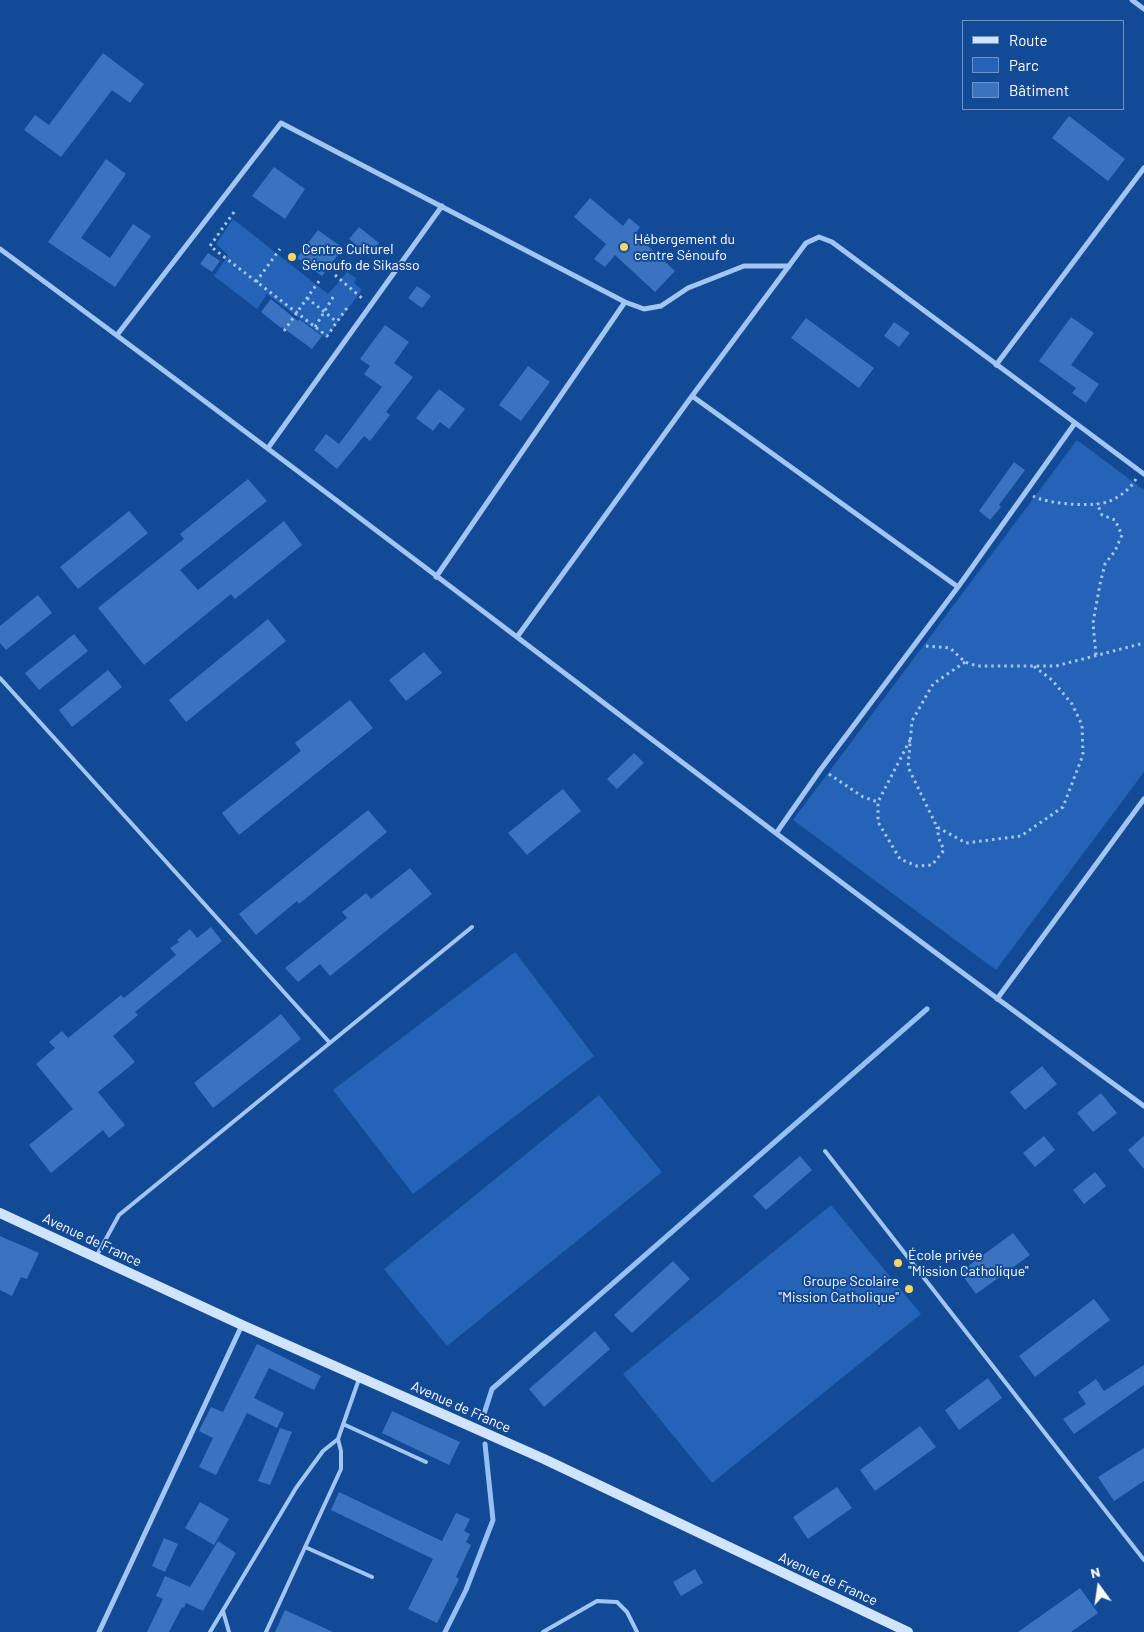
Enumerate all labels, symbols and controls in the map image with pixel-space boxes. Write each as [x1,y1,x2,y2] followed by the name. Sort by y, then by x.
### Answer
[962,20,1124,110] legend
[1009,31,1048,49] text: Route
[1009,56,1039,74] text: Parc
[1009,81,1069,99] text: Bâtiment
[634,231,735,264] place label: Hébergement du centre Sénoufo
[302,241,420,274] place label: Centre Culturel Sénoufo de Sikasso
[618,241,630,253] marker: Hébergement du centre Sénoufo
[286,251,298,263] marker: Centre Culturel Sénoufo de Sikasso
[40,1210,144,1270] street label: Avenue de France
[908,1247,1029,1280] place label: École privée "Mission Catholique"
[892,1257,904,1269] marker: École privée "Mission Catholique"
[778,1273,899,1305] place label: Groupe Scolaire "Mission Catholique"
[903,1283,915,1295] marker: Groupe Scolaire "Mission Catholique"
[409,1377,513,1437] street label: Avenue de France
[776,1549,880,1609] street label: Avenue de France
[1074,1562,1124,1612] north arrow
[1089,1563,1102,1581] text: N

